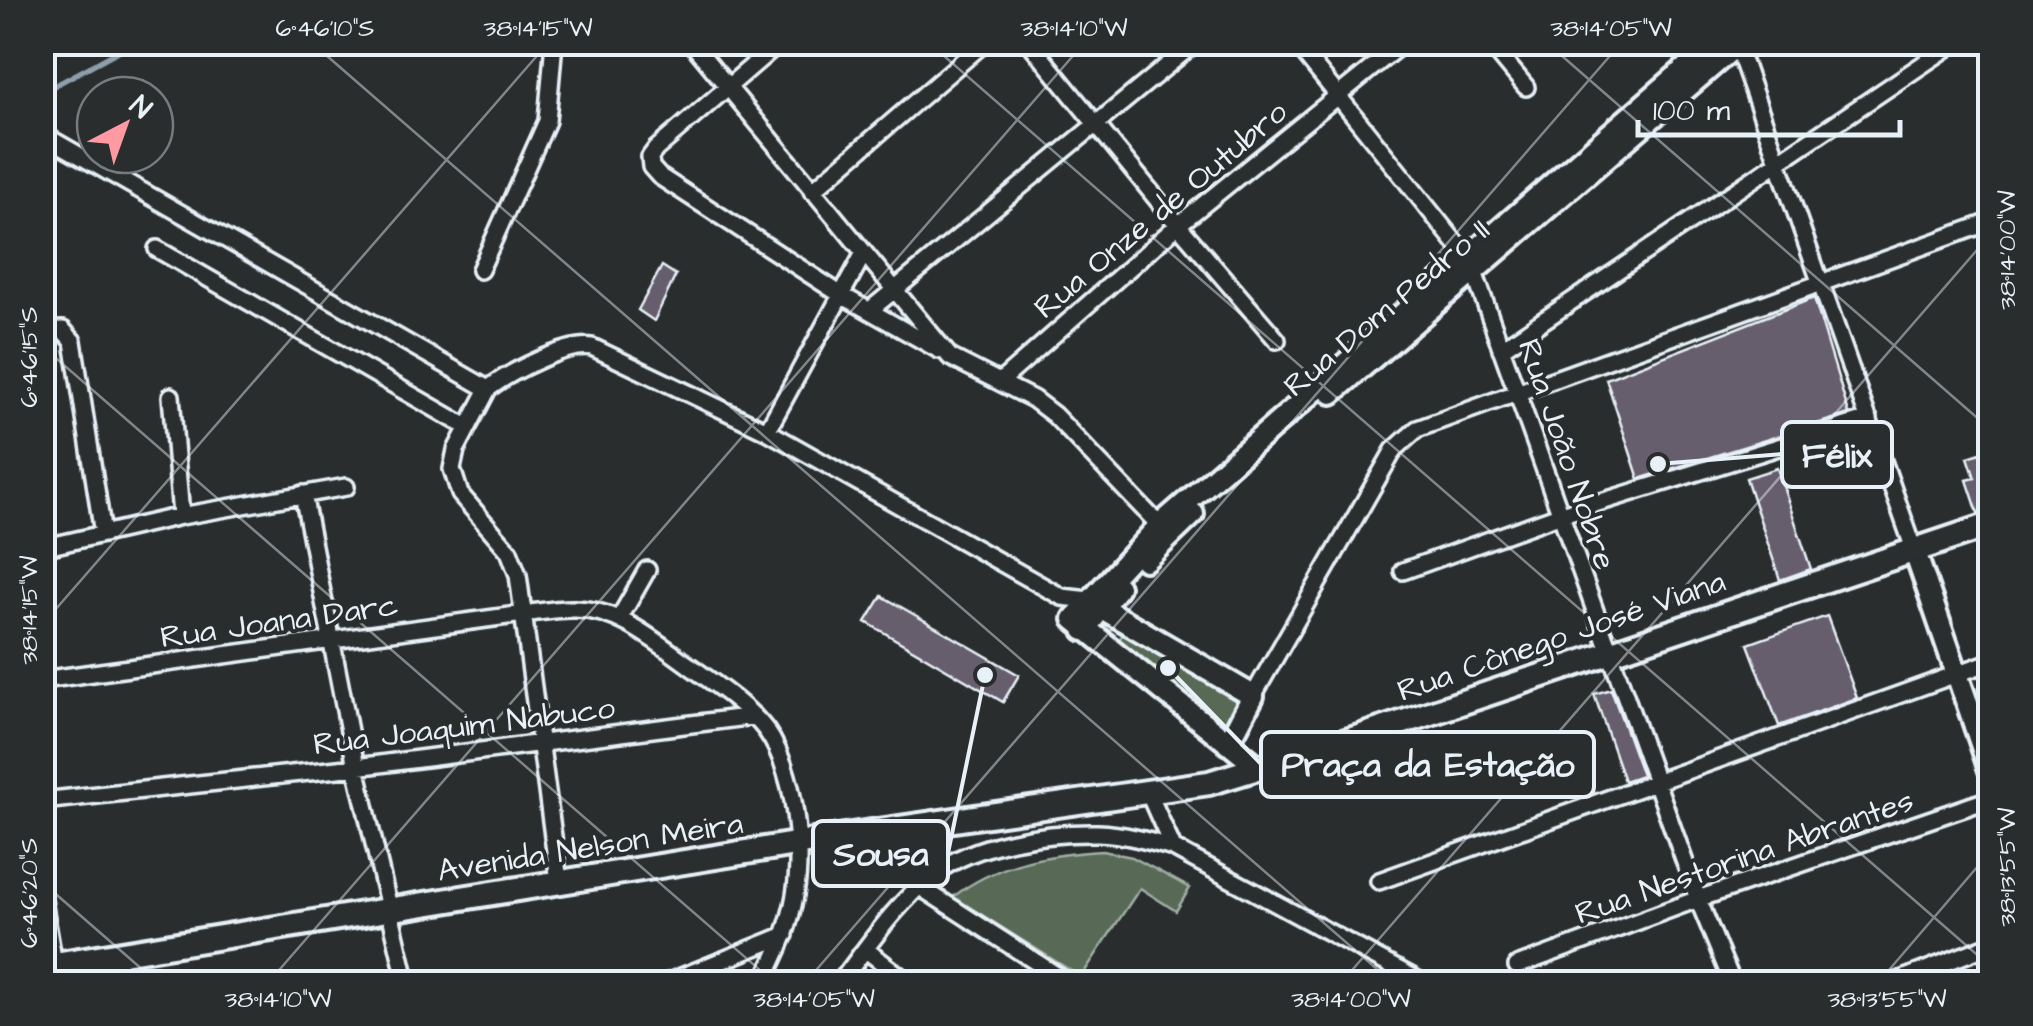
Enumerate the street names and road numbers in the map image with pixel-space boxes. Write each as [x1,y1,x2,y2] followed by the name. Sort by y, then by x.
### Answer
[1024,91,1297,330] street label: Rua Onze de Outubro
[1274,208,1500,408] street label: Rua Dom Pedro II
[1506,333,1627,576] street label: Rua João Nobre
[1392,559,1731,714] street label: Rua Cônego José Viana
[158,583,401,660] street label: Rua Joana Darc
[311,686,618,767] street label: Rua Joaquim Nabuco
[1569,778,1920,936] street label: Rua Nestorina Abrantes
[434,801,746,894] street label: Avenida Nelson Meira

